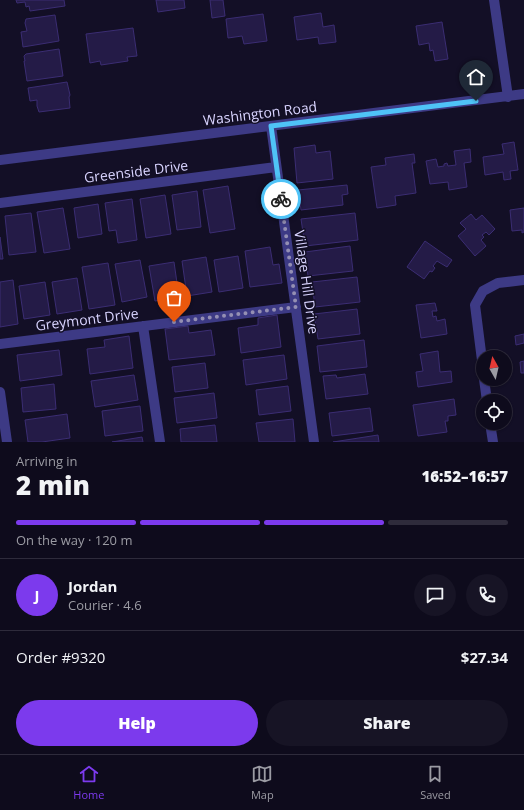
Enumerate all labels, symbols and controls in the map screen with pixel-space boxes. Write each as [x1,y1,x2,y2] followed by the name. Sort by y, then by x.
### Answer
[459,60,493,101] pin
[465,66,487,88] icon: home
[202,97,318,129] street label: Washington Road
[83,155,189,187] street label: Greenside Drive
[261,179,301,219] courier
[270,188,292,210] icon: bike
[290,229,324,335] street label: Village Hill Drive
[157,281,191,322] pin
[163,287,185,309] icon: bag
[34,303,140,335] street label: Greymont Drive
[476,350,512,386] north arrow
[476,350,512,430] map controls
[476,394,512,430] button: locate
[16,452,78,470] text: Arriving in
[422,466,508,486] text: 16:52–16:57
[16,467,90,503] text: 2 min
[16,531,132,549] text: On the way · 120 m
[414,574,456,616] button: chat
[466,574,508,616] button: phone
[68,576,117,596] text: Jordan
[35,585,39,605] text: J
[68,596,142,614] text: Courier · 4.6
[16,647,105,667] text: Order #9320
[461,647,508,667] text: $27.34
[16,700,258,746] button: Help
[266,700,508,746] button: Share
[73,763,104,802] tab: Home
[251,763,274,802] tab: Map
[420,763,451,802] tab: Saved

